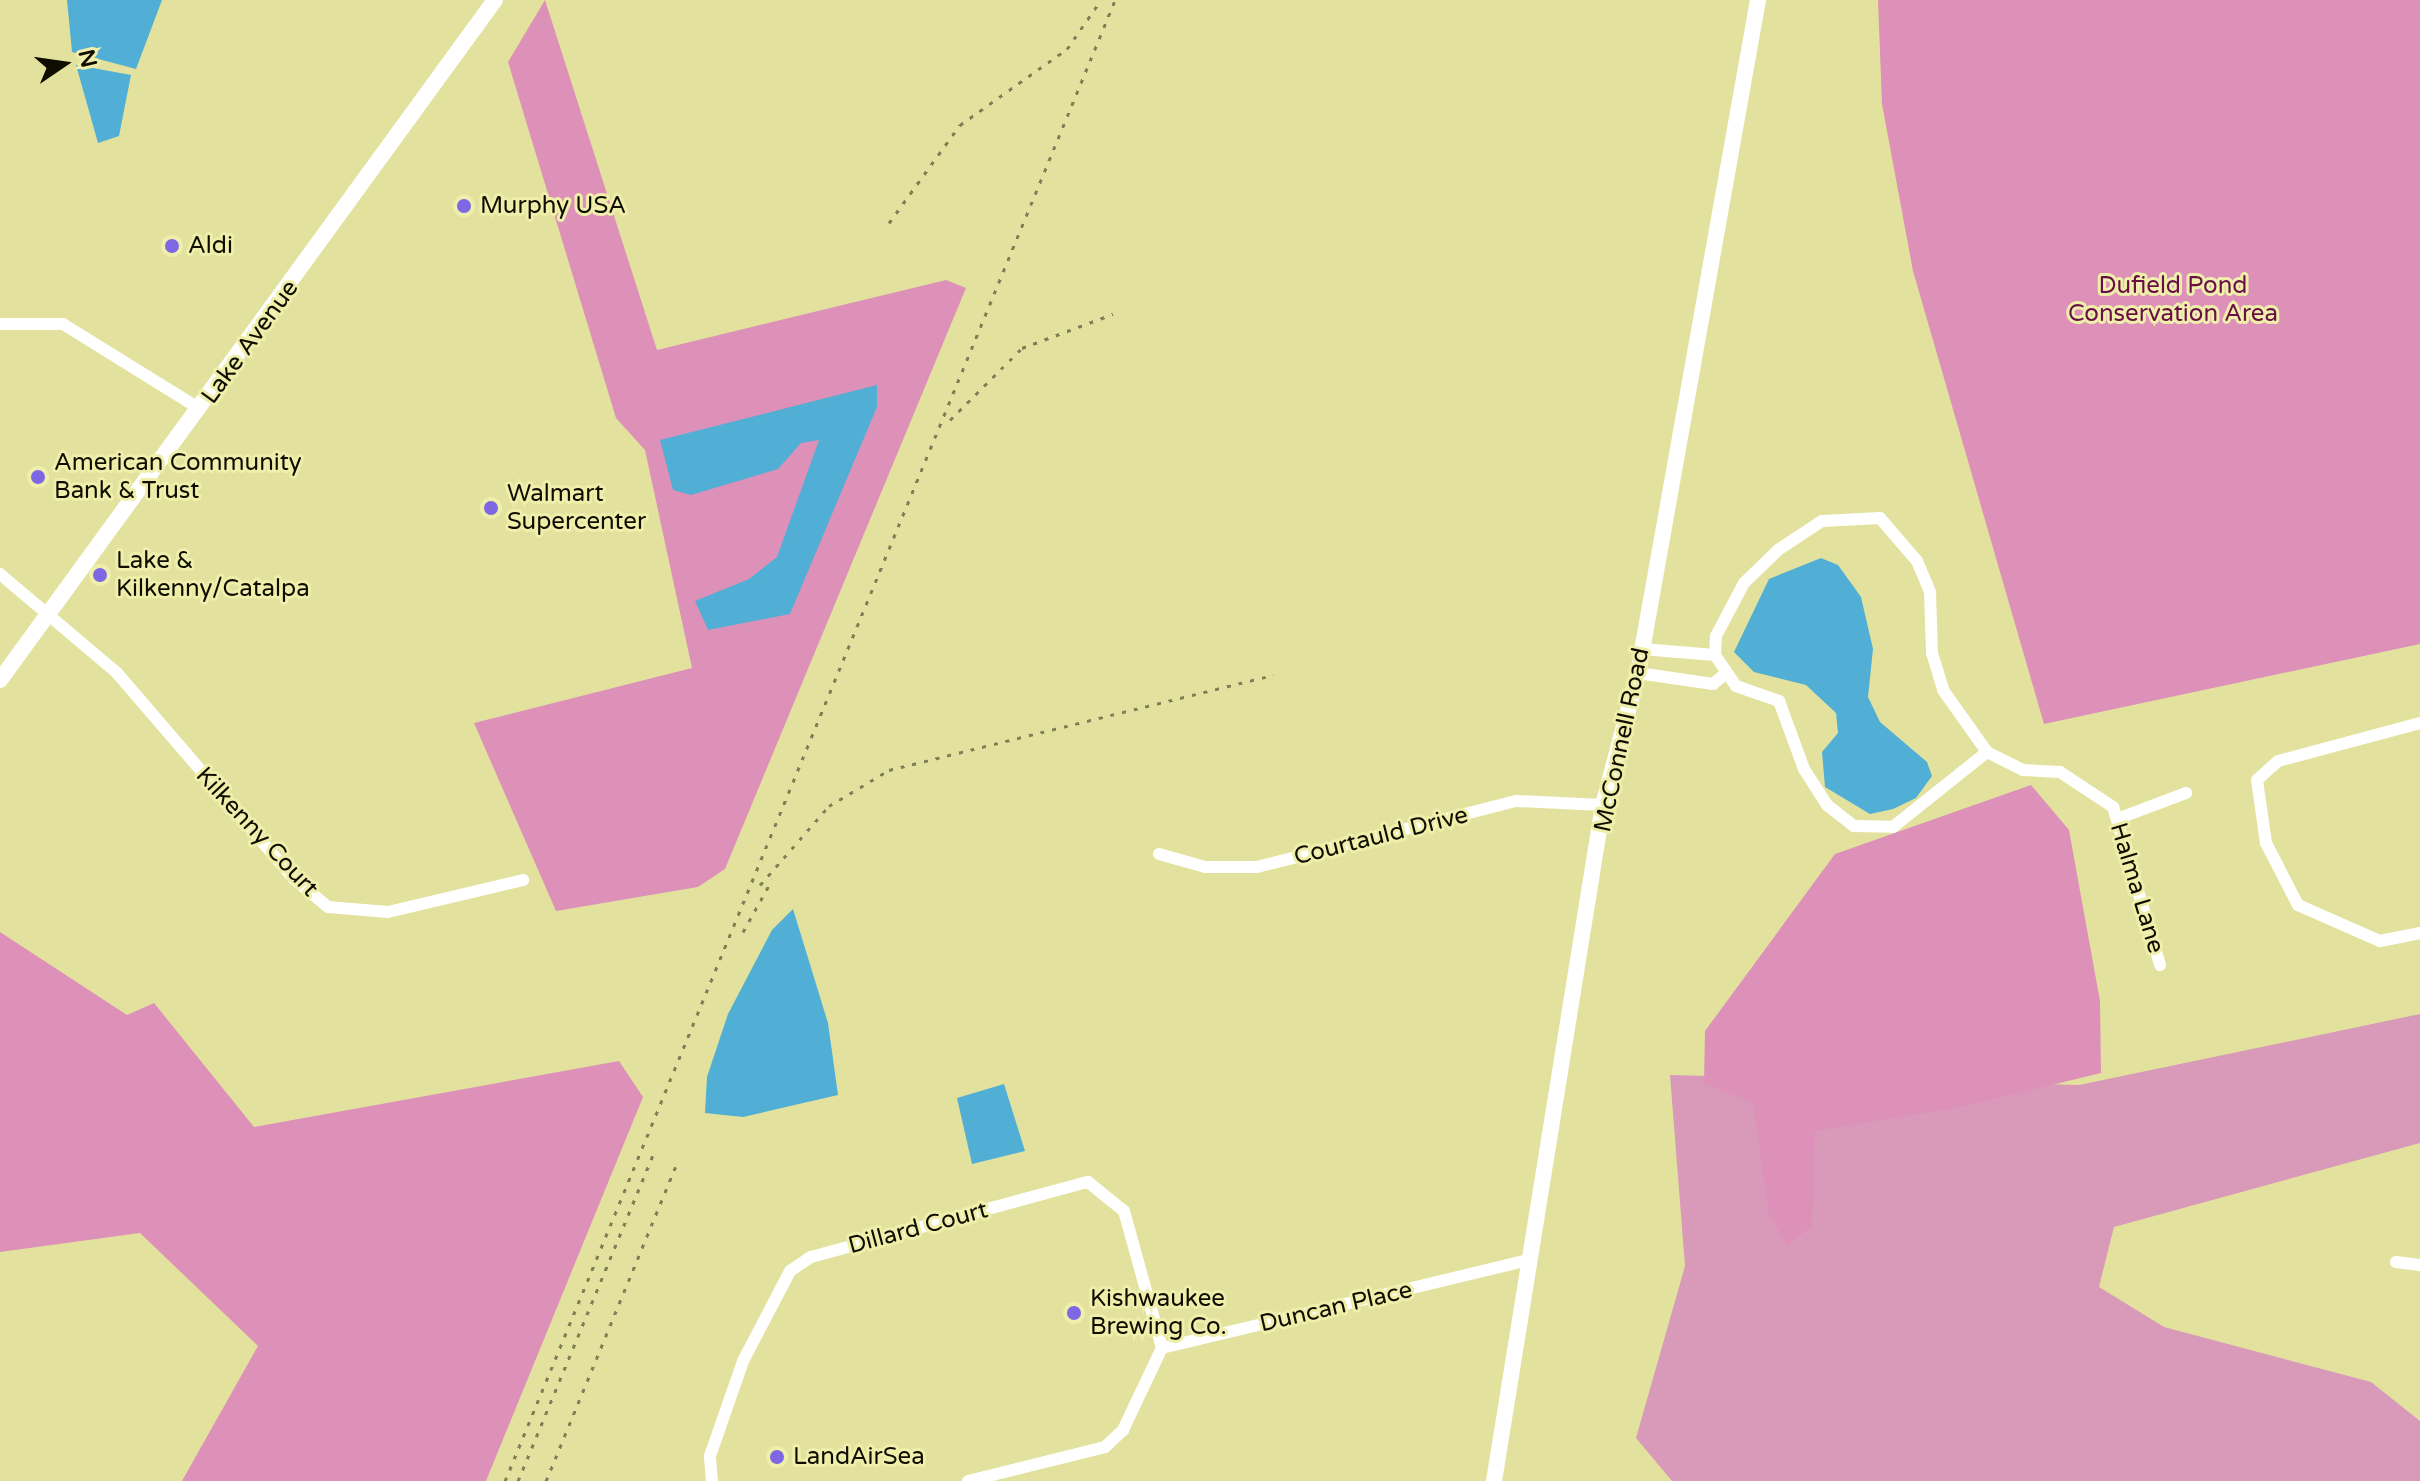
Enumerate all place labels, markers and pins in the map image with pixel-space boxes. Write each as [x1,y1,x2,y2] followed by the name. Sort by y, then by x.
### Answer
[480,192,626,220] place label: Murphy USA
[455,197,473,215] marker: Murphy USA
[188,232,233,260] place label: Aldi
[163,237,181,255] marker: Aldi
[54,449,302,505] place label: American Community Bank & Trust
[29,468,47,486] marker: American Community Bank & Trust
[507,480,646,536] place label: Walmart Supercenter
[482,499,500,517] marker: Walmart Supercenter
[116,547,310,603] place label: Lake & Kilkenny/Catalpa
[91,566,109,584] marker: Lake & Kilkenny/Catalpa
[1090,1285,1227,1341] place label: Kishwaukee Brewing Co.
[1065,1304,1083,1322] marker: Kishwaukee Brewing Co.
[793,1443,925,1471] place label: LandAirSea
[768,1448,786,1466] marker: LandAirSea

